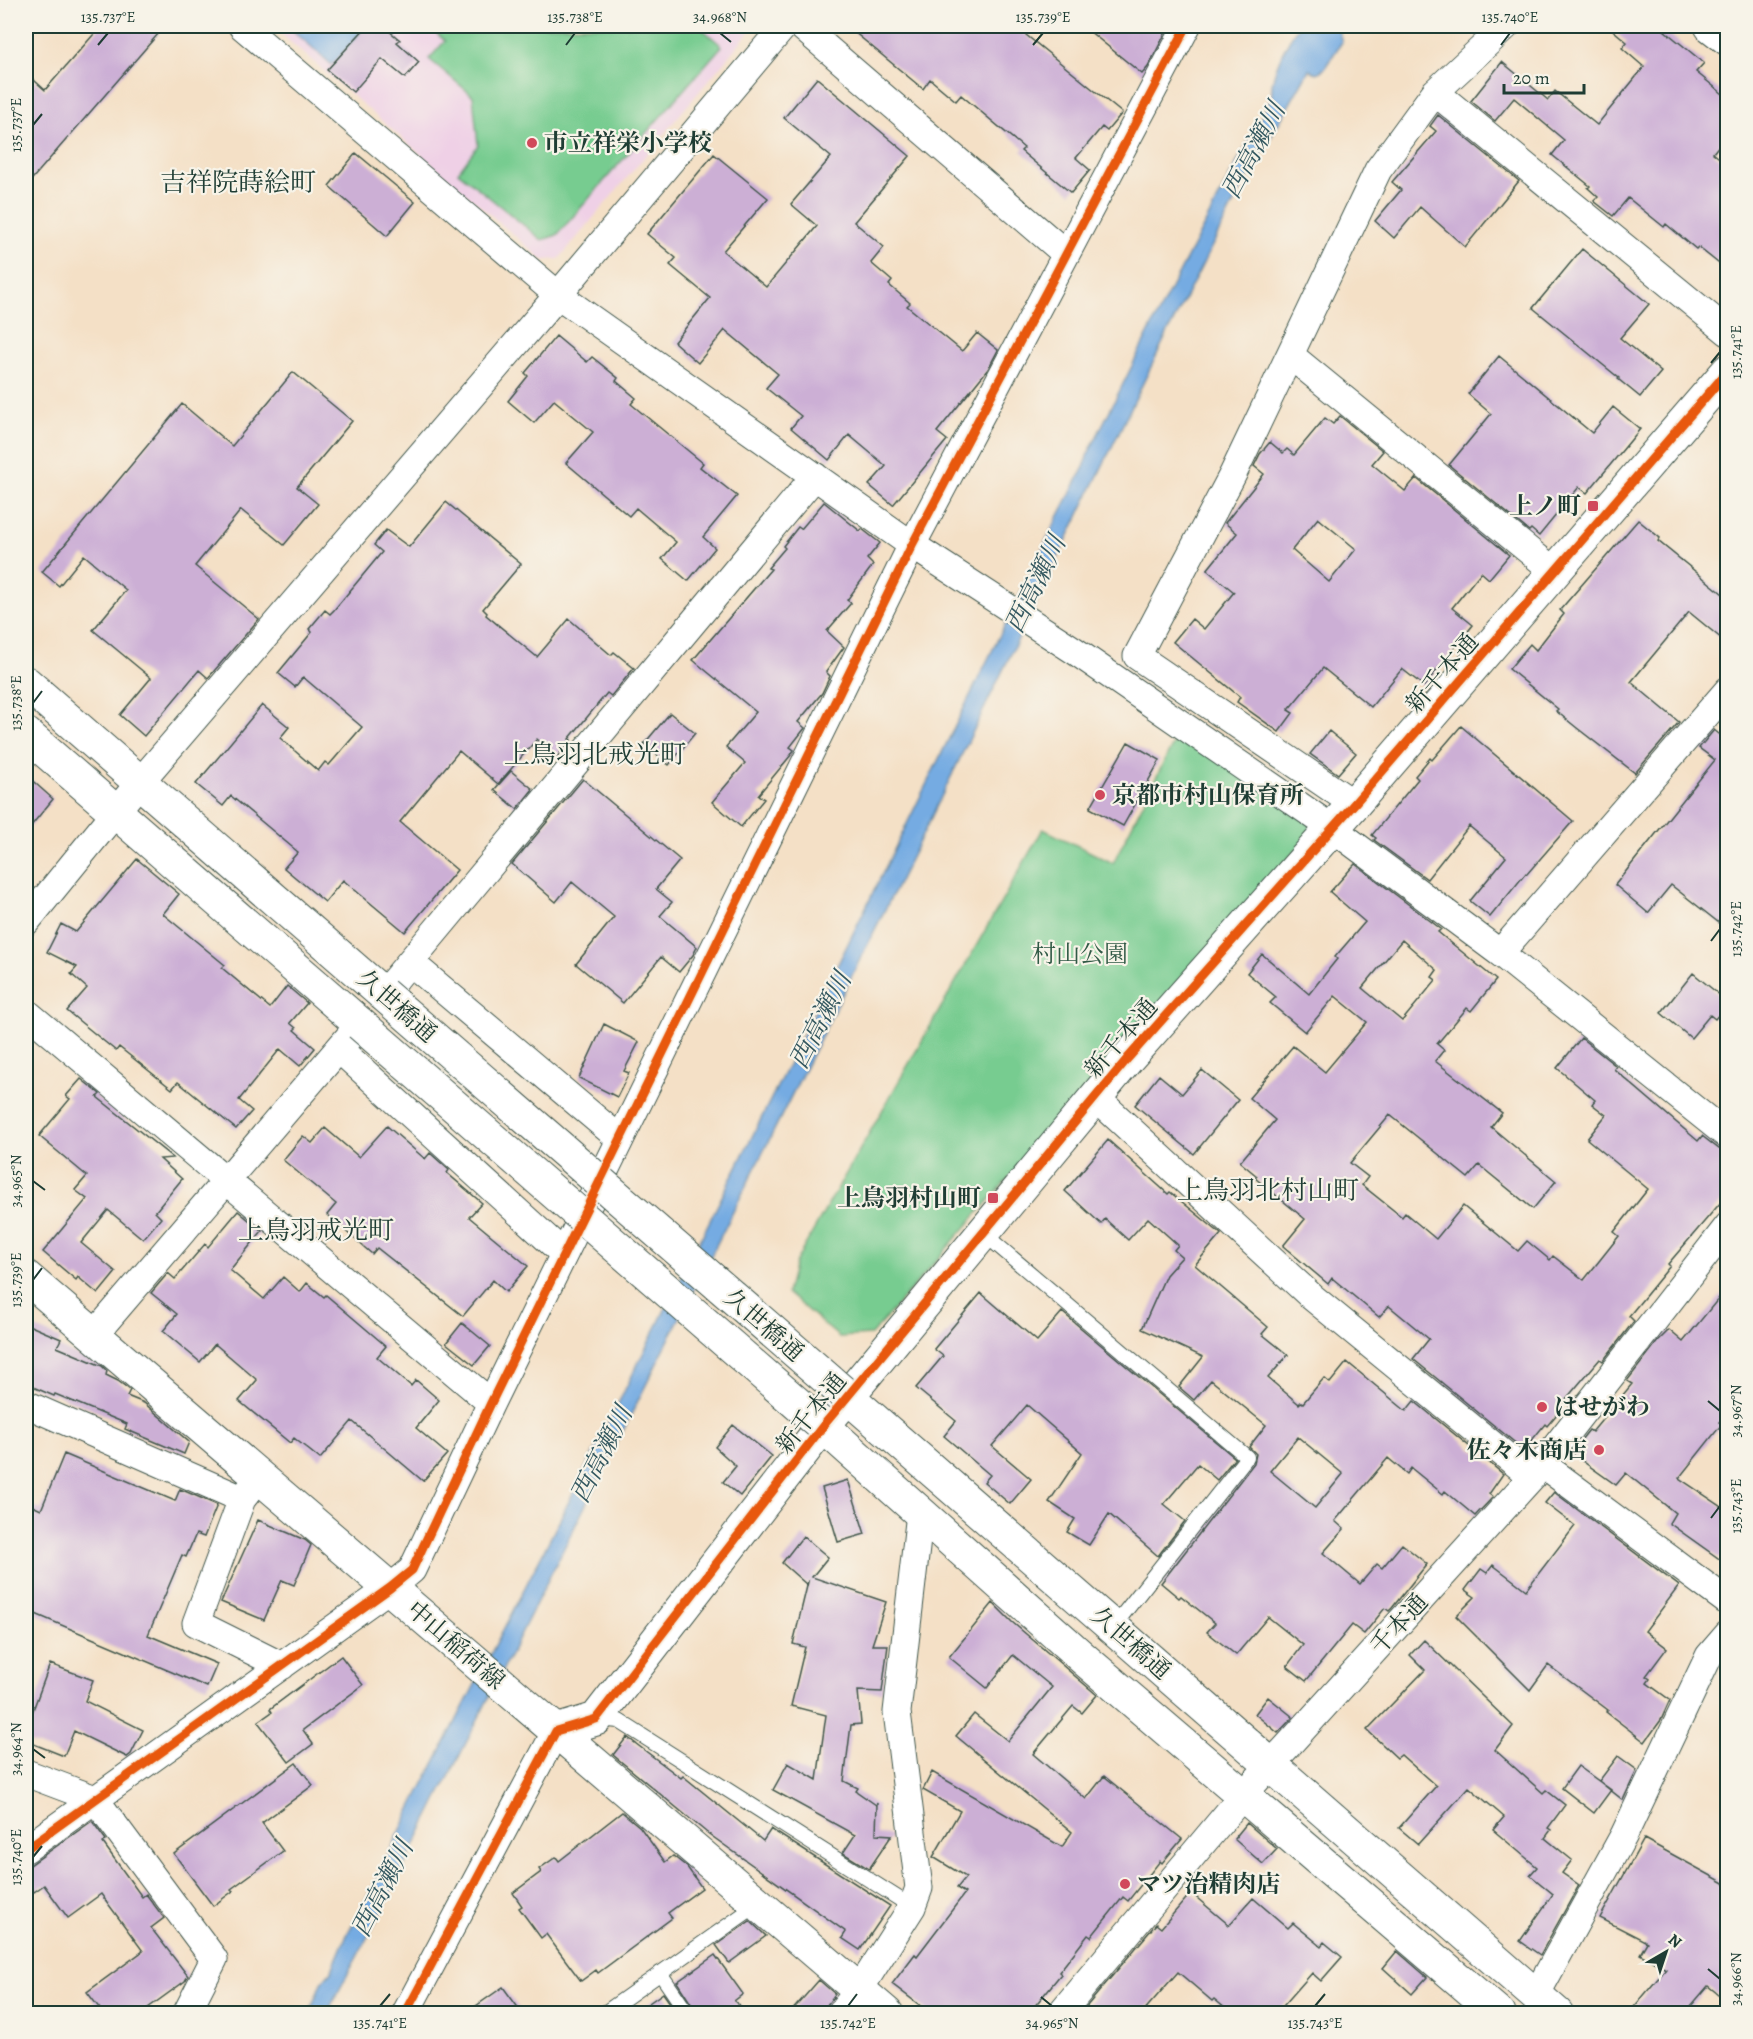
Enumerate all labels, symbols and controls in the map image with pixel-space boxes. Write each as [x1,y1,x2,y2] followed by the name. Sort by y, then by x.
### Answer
[81,7,135,27] text: 135.737°E
[547,7,603,27] text: 135.738°E
[693,7,747,27] text: 34.968°N
[1015,7,1071,27] text: 135.739°E
[1482,7,1538,27] text: 135.740°E
[1504,57,1584,95] scale bar
[1513,66,1550,90] text: 20 m
[1214,93,1295,204] water label: 西高瀬川
[6,98,26,152] text: 135.737°E
[544,127,712,159] place label: 市立祥栄小学校
[525,136,539,150] marker: 市立祥栄小学校
[160,165,316,200] district label: 吉祥院蒔絵町
[1726,325,1746,379] text: 135.741°E
[1509,490,1581,522] place label: 上ノ町
[1586,499,1600,513] marker: 上ノ町
[997,527,1075,639] water label: 西高瀬川
[1398,626,1486,720] street label: 新千本通
[6,675,26,731] text: 135.738°E
[504,737,686,772] district label: 上鳥羽北戒光町
[1112,779,1304,811] place label: 京都市村山保育所
[1093,788,1107,802] marker: 京都市村山保育所
[1726,901,1746,957] text: 135.742°E
[1032,938,1128,970] park label: 村山公園
[350,962,444,1050] street label: 久世橋通
[781,963,861,1075] water label: 西高瀬川
[1077,991,1165,1085] street label: 新千本通
[6,1154,26,1208] text: 34.965°N
[1177,1173,1359,1208] district label: 上鳥羽北村山町
[837,1182,981,1214] place label: 上鳥羽村山町
[986,1191,1000,1205] marker: 上鳥羽村山町
[238,1213,394,1248] district label: 上鳥羽戒光町
[6,1252,26,1308] text: 135.739°E
[717,1281,811,1369] street label: 久世橋通
[768,1366,854,1460] street label: 新千本通
[1726,1384,1746,1437] text: 34.967°N
[1554,1391,1650,1423] place label: はせがわ
[562,1397,642,1509] water label: 西高瀬川
[1535,1400,1549,1414] marker: はせがわ
[1467,1434,1587,1466] place label: 佐々木商店
[1592,1443,1606,1457] marker: 佐々木商店
[1726,1478,1746,1534] text: 135.743°E
[1363,1587,1435,1661] street label: 千本通
[400,1594,512,1696] street label: 中山稲荷線
[1084,1599,1178,1687] street label: 久世橋通
[6,1722,26,1776] text: 34.964°N
[6,1829,26,1885] text: 135.740°E
[343,1831,423,1943] water label: 西高瀬川
[1137,1868,1280,1900] place label: マツ治精肉店
[1118,1877,1132,1891] marker: マツ治精肉店
[1636,1922,1696,1982] north arrow
[1663,1929,1687,1954] text: N
[1726,1952,1746,2006] text: 34.966°N
[353,2013,407,2033] text: 135.741°E
[820,2013,876,2033] text: 135.742°E
[1025,2013,1079,2033] text: 34.965°N
[1287,2013,1343,2033] text: 135.743°E

